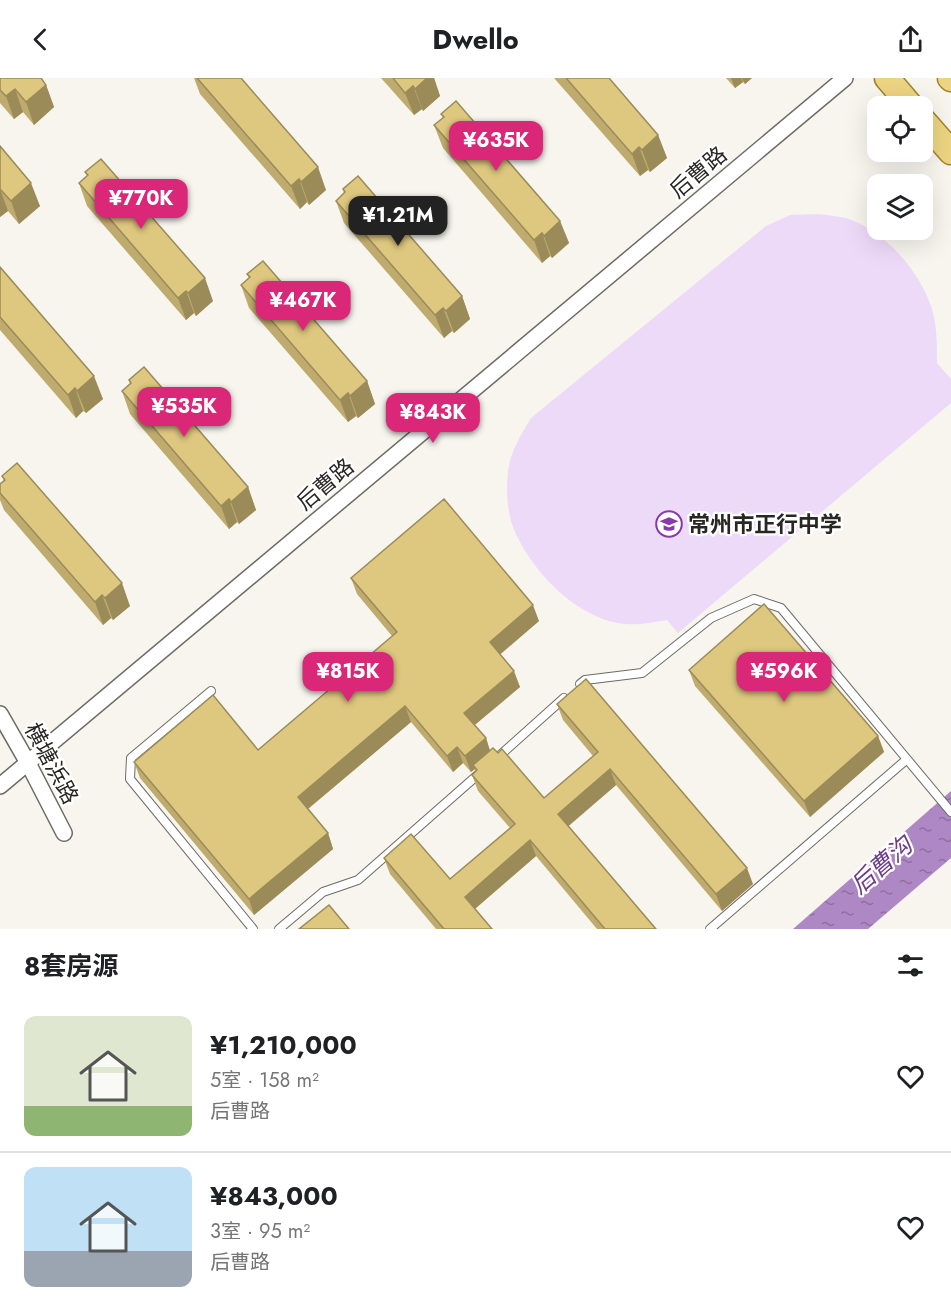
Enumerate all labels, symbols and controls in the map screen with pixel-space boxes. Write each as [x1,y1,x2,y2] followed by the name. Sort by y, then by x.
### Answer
[432,20,519,59] text: Dwello
[24,23,57,56] icon: back
[894,23,927,56] icon: share
[867,96,933,240] map controls
[867,96,933,162] button: locate
[454,121,538,172] pin: ¥635K
[463,126,529,155] text: ¥635K
[662,139,734,205] street label: 后曹路
[867,174,933,240] button: layers
[99,179,183,230] pin: ¥770K
[109,184,173,213] text: ¥770K
[349,196,447,247] pin: ¥1.21M
[362,201,434,230] text: ¥1.21M
[261,281,345,332] pin: ¥467K
[270,286,336,315] text: ¥467K
[142,387,226,438] pin: ¥535K
[151,392,217,421] text: ¥535K
[391,393,475,444] pin: ¥843K
[400,398,466,427] text: ¥843K
[289,451,361,517] street label: 后曹路
[688,508,842,540] place label: 常州市正行中学
[654,509,684,539] school or university icon: 常州市正行中学
[306,652,390,703] pin: ¥815K
[742,652,826,703] pin: ¥596K
[317,657,379,686] text: ¥815K
[750,657,818,686] text: ¥596K
[17,717,87,809] street label: 横塘浜路
[842,826,922,902] water label: 后曹沟
[24,947,118,985] text: 8套房源
[894,949,927,982] icon: filters
[210,1026,357,1064] text: ¥1,210,000
[72,1040,144,1112] icon: home
[894,1060,927,1093] icon: heart
[210,1066,319,1095] text: 5室 · 158 m²
[210,1097,270,1126] text: 后曹路
[210,1177,338,1215] text: ¥843,000
[72,1191,144,1263] icon: home
[894,1211,927,1244] icon: heart
[210,1217,310,1246] text: 3室 · 95 m²
[210,1248,270,1277] text: 后曹路

